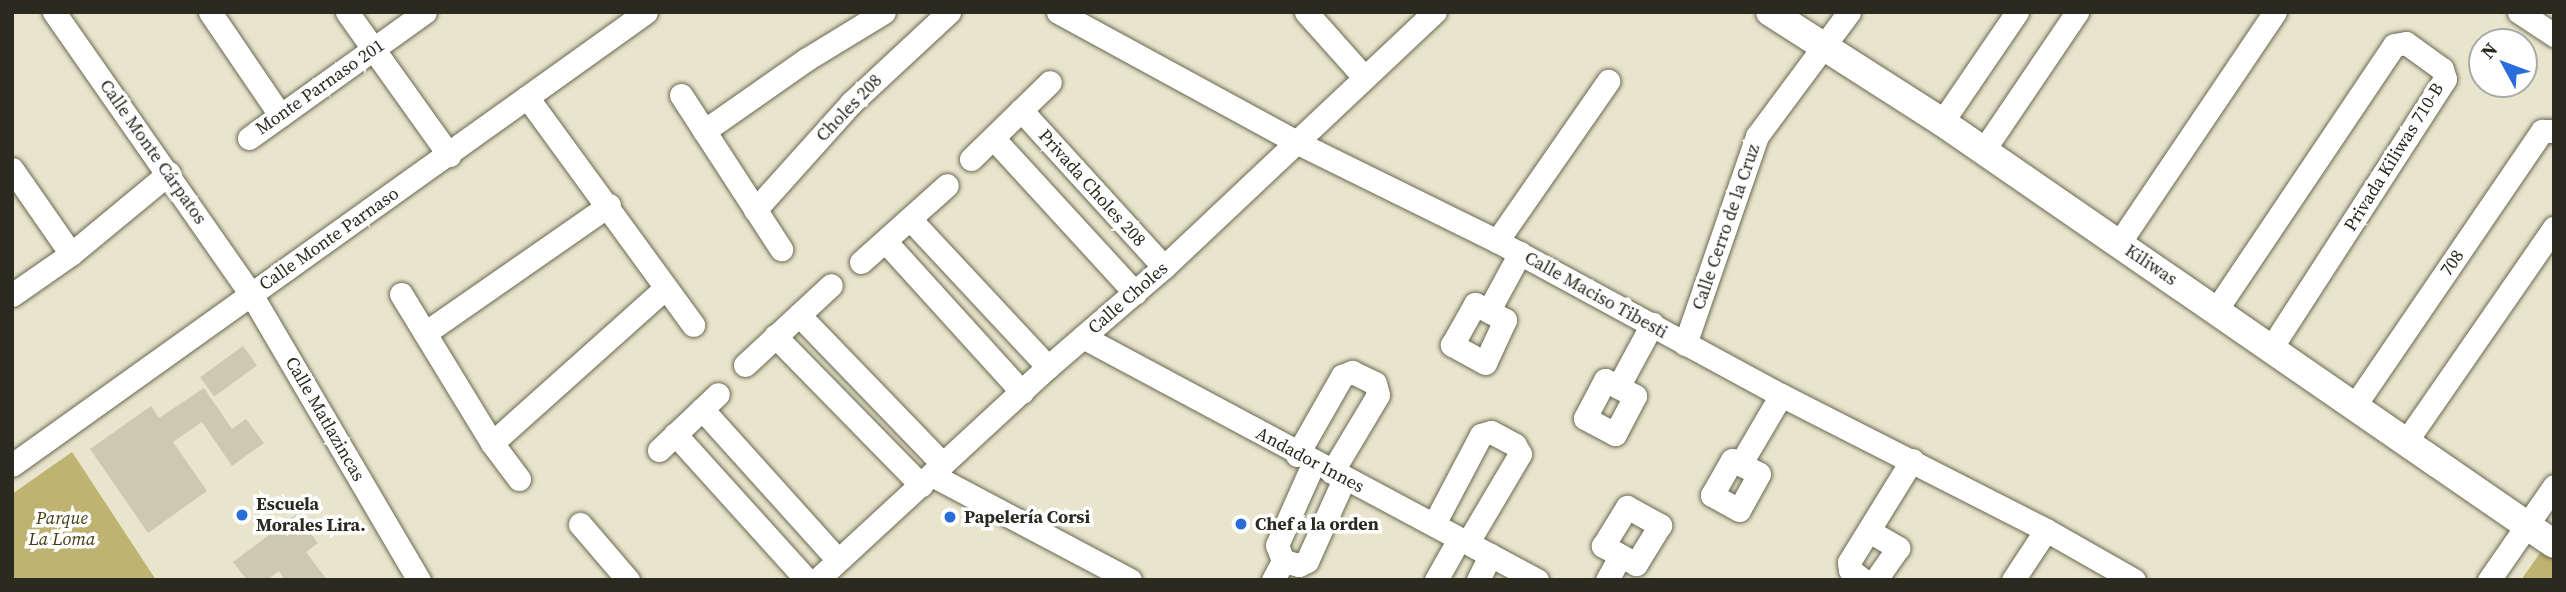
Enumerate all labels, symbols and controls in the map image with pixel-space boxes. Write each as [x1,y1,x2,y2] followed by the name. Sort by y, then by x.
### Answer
[2468,28,2538,98] north arrow
[252,35,388,139] street label: Monte Parnaso 201
[2474,37,2503,64] text: N
[812,70,886,146] street label: Choles 208
[95,75,211,229] street label: Calle Monte Cárpatos
[2340,79,2448,235] street label: Privada Kiliwas 710-B
[1034,125,1150,251] street label: Privada Choles 208
[1687,141,1765,313] street label: Calle Cerro de la Cruz
[255,183,403,295] street label: Calle Monte Parnaso
[2121,240,2181,290] street label: Kiliwas
[2435,246,2469,280] street label: 708
[1521,247,1671,343] street label: Calle Maciso Tibesti
[1084,257,1172,339] street label: Calle Choles
[281,353,369,485] street label: Calle Matlazincas
[1252,422,1368,498] street label: Andador Innes
[256,494,366,536] place label: Escuela Morales Lira.
[964,506,1090,528] place label: Papelería Corsi
[234,507,250,523] marker: Escuela Morales Lira.
[29,508,95,550] park label: Parque La Loma
[942,509,958,525] marker: Papelería Corsi
[1255,513,1379,535] place label: Chef a la orden
[1233,516,1249,532] marker: Chef a la orden

